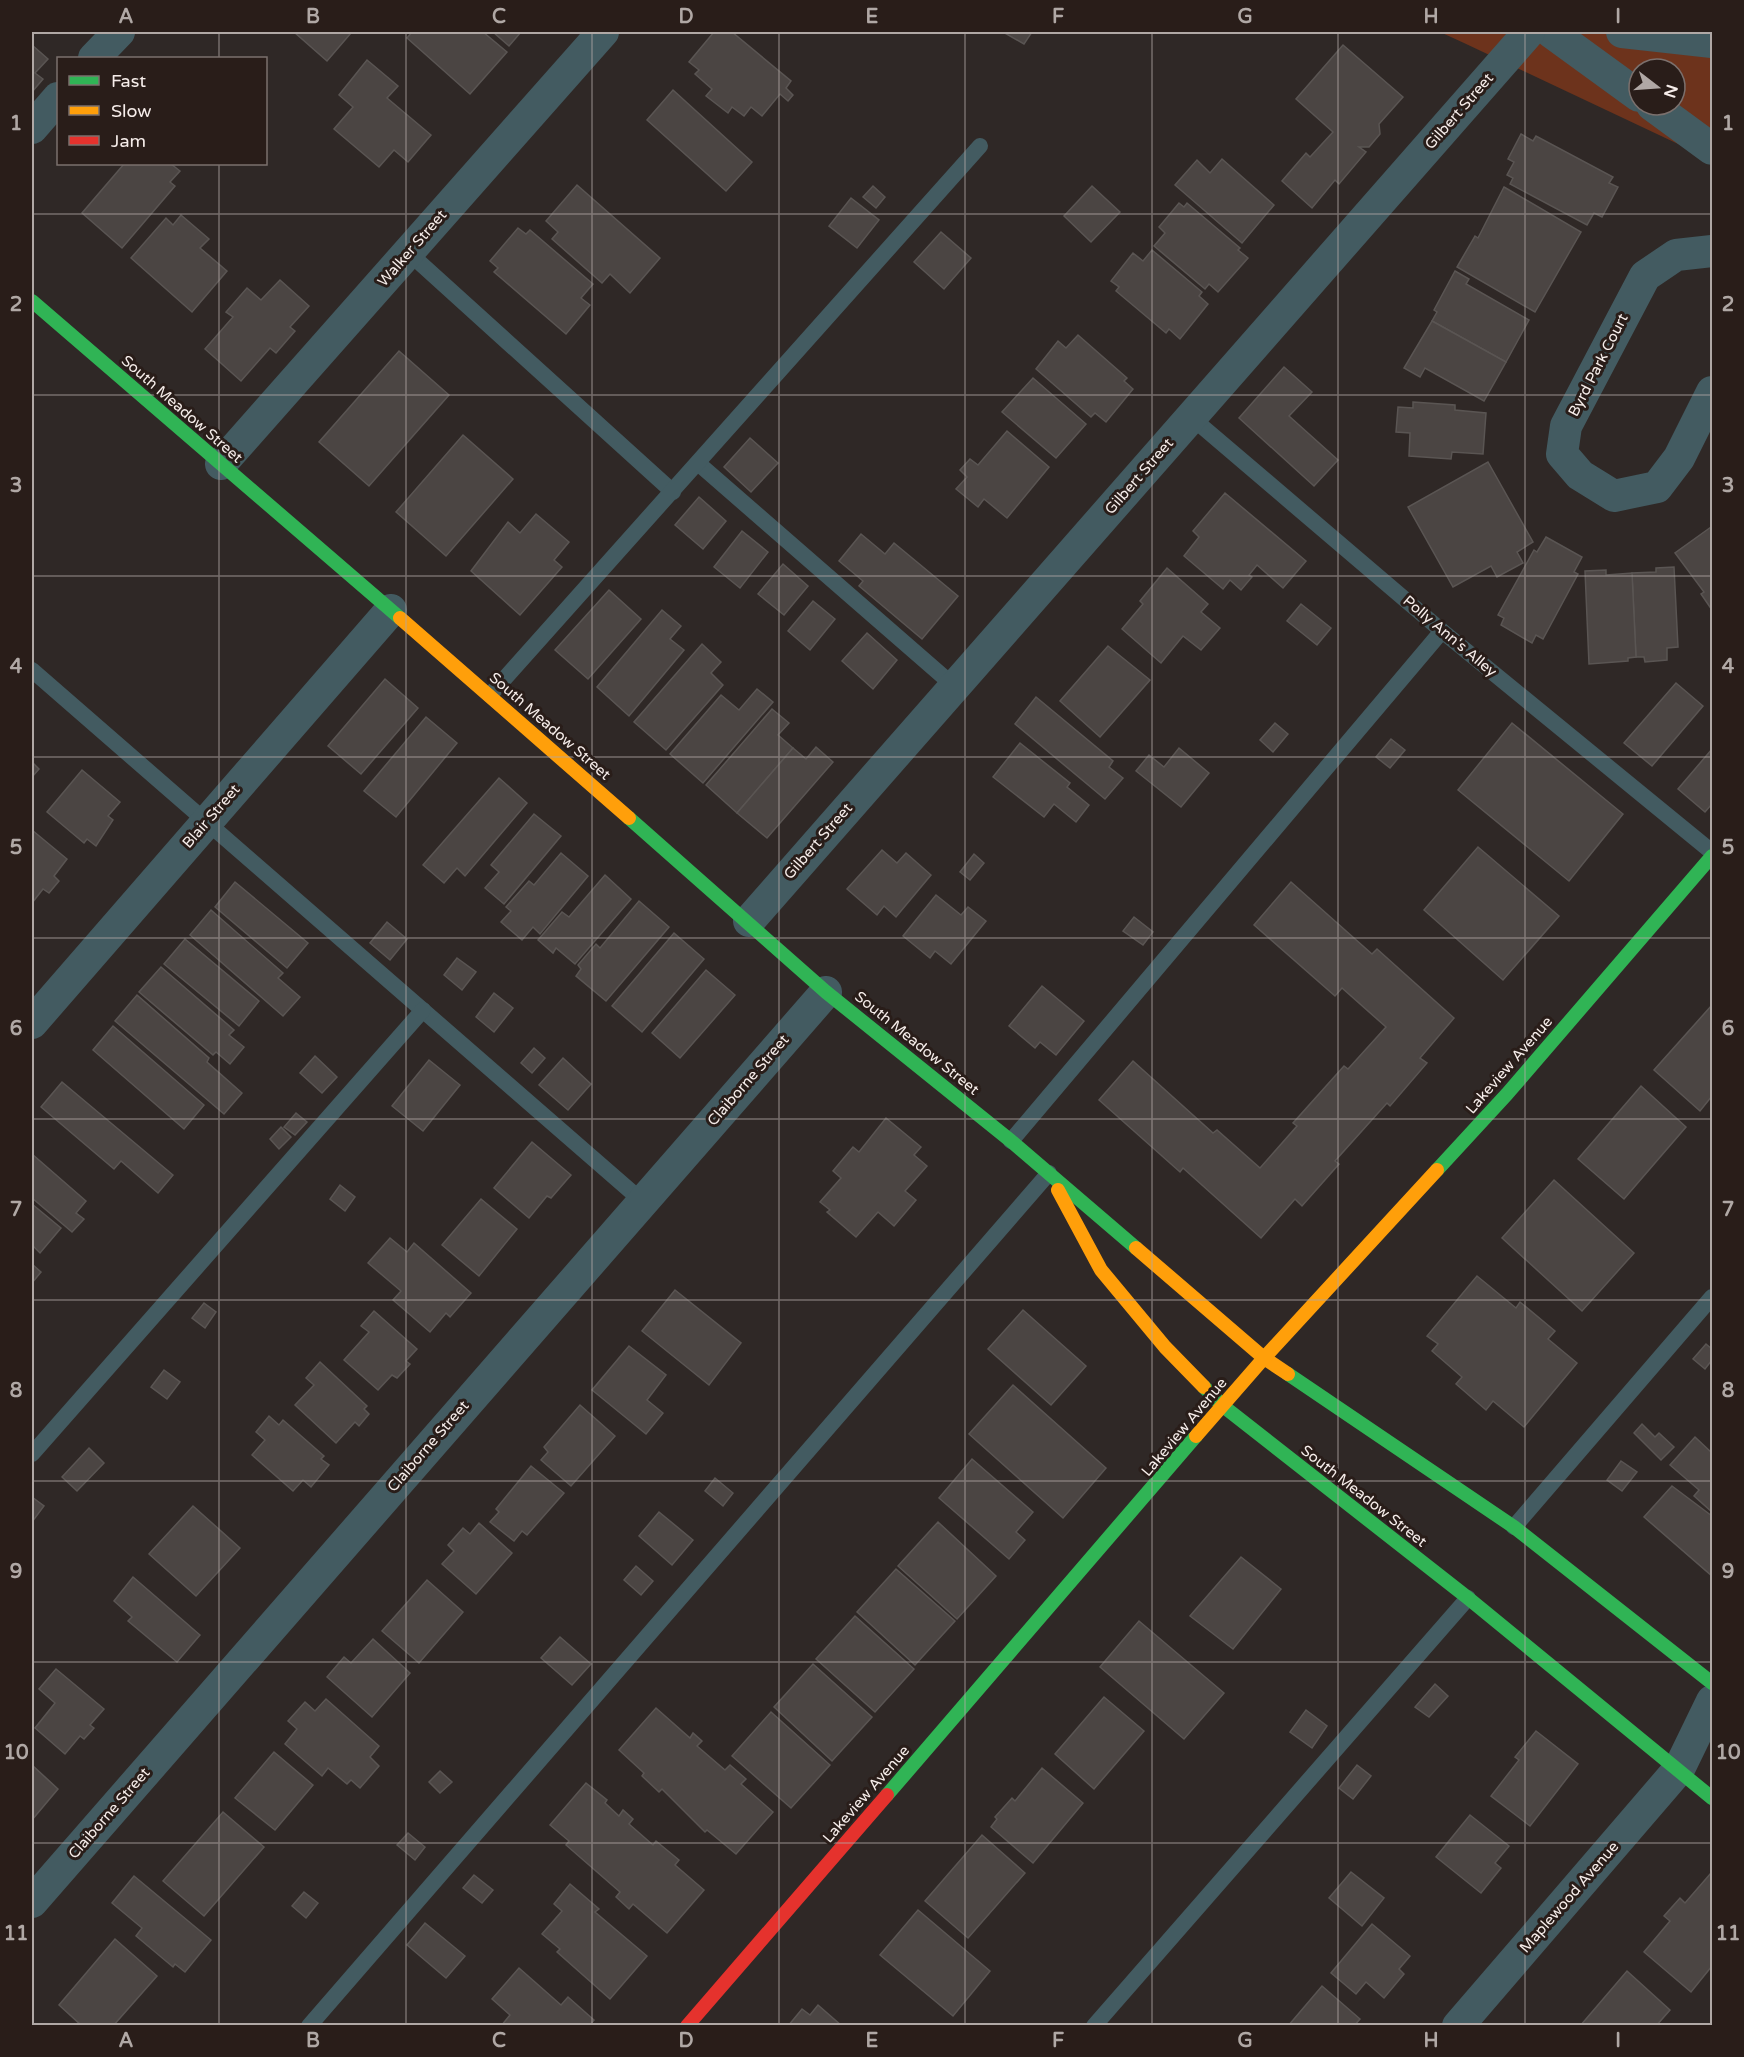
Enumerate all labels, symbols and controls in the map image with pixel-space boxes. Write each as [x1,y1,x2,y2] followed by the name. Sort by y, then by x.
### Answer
[119,5,134,29] text: A
[306,5,320,29] text: B
[492,5,506,29] text: C
[678,5,694,29] text: D
[866,5,879,29] text: E
[1052,5,1064,29] text: F
[1237,5,1253,29] text: G
[1423,5,1439,29] text: H
[1615,5,1621,29] text: I
[57,57,267,165] legend
[1627,57,1687,117] north arrow
[1421,69,1497,153] street label: Gilbert Street
[111,70,146,92] text: Fast
[1659,82,1682,100] text: N
[111,100,152,122] text: Slow
[10,112,22,136] text: 1
[1722,112,1734,136] text: 1
[111,130,146,152] text: Jam
[374,206,450,290] street label: Walker Street
[10,293,22,317] text: 2
[1722,293,1734,317] text: 2
[1564,310,1632,419] street label: Byrd Park Court
[118,351,246,467] street label: South Meadow Street
[1101,434,1177,518] street label: Gilbert Street
[10,474,22,498] text: 3
[1722,474,1734,498] text: 3
[1399,591,1501,681] street label: Polly Ann's Alley
[10,655,23,679] text: 4
[1722,655,1735,679] text: 4
[486,668,614,784] street label: South Meadow Street
[178,780,244,852] street label: Blair Street
[780,799,856,883] street label: Gilbert Street
[10,836,22,860] text: 5
[1722,836,1734,860] text: 5
[851,987,983,1099] street label: South Meadow Street
[1462,1013,1556,1117] street label: Lakeview Avenue
[10,1017,22,1041] text: 6
[1722,1017,1734,1041] text: 6
[703,1030,793,1129] street label: Claiborne Street
[10,1198,22,1222] text: 7
[1722,1198,1734,1222] text: 7
[1138,1374,1230,1480] street label: Lakeview Avenue
[10,1379,22,1403] text: 8
[1722,1379,1734,1403] text: 8
[383,1396,473,1495] street label: Claiborne Street
[1298,1441,1431,1551] street label: South Meadow Street
[10,1560,22,1584] text: 9
[1722,1560,1734,1584] text: 9
[3,1741,29,1765] text: 10
[1715,1741,1741,1765] text: 10
[819,1742,913,1846] street label: Lakeview Avenue
[64,1763,154,1862] street label: Claiborne Street
[1516,1838,1622,1956] street label: Maplewood Avenue
[3,1922,29,1946] text: 11
[1715,1922,1741,1946] text: 11
[119,2029,134,2053] text: A
[306,2029,320,2053] text: B
[492,2029,506,2053] text: C
[678,2029,694,2053] text: D
[866,2029,879,2053] text: E
[1052,2029,1064,2053] text: F
[1237,2029,1253,2053] text: G
[1423,2029,1439,2053] text: H
[1615,2029,1621,2053] text: I

